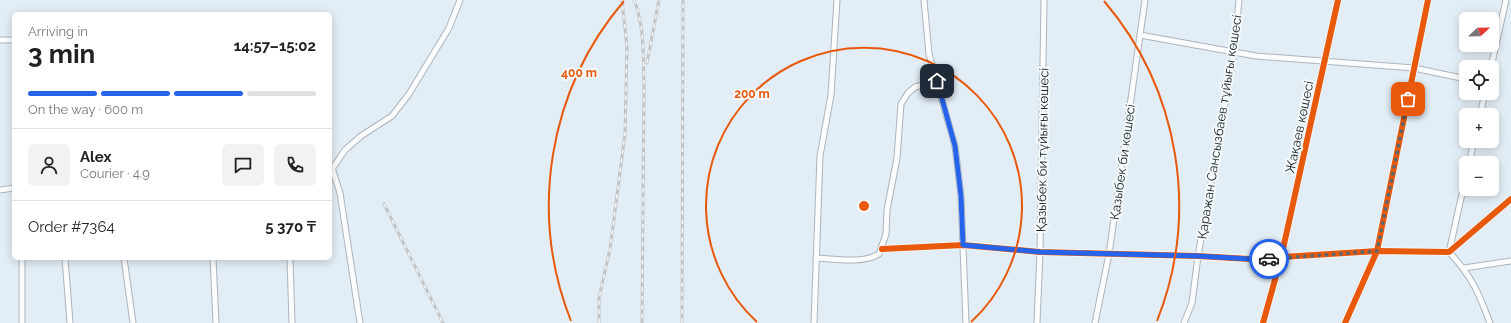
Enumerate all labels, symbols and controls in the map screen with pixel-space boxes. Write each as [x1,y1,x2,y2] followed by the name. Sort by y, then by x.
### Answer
[1459,12,1499,52] north arrow
[1459,12,1499,196] map controls
[1194,14,1245,240] street label: Қаражан Сансызбаев тұйығы көшесі
[28,24,88,39] text: Arriving in
[234,37,316,55] text: 14:57–15:02
[28,39,95,69] text: 3 min
[1459,60,1499,100] button: locate
[920,64,954,98] pin
[561,66,597,80] text: 400 m
[1034,68,1051,232] street label: Қазыбек би тұйығы көшесі
[926,70,948,92] icon: home
[1282,80,1317,175] street label: Жақаев көшесі
[1391,82,1425,116] pin
[734,87,770,101] text: 200 m
[1397,88,1419,110] icon: bag
[28,102,143,117] text: On the way · 600 m
[1107,103,1138,221] street label: Қазыбек би көшесі
[1459,108,1499,148] button: +
[28,144,70,186] button: person
[222,144,264,186] button: chat
[274,144,316,186] button: phone
[80,148,111,166] text: Alex
[1459,156,1499,196] button: −
[80,166,150,181] text: Courier · 4.9
[857,199,871,213] centre of rings
[28,218,115,236] text: Order #7364
[265,218,316,236] text: 5 370 ₸
[1249,239,1289,279] courier
[1258,248,1280,270] icon: car

